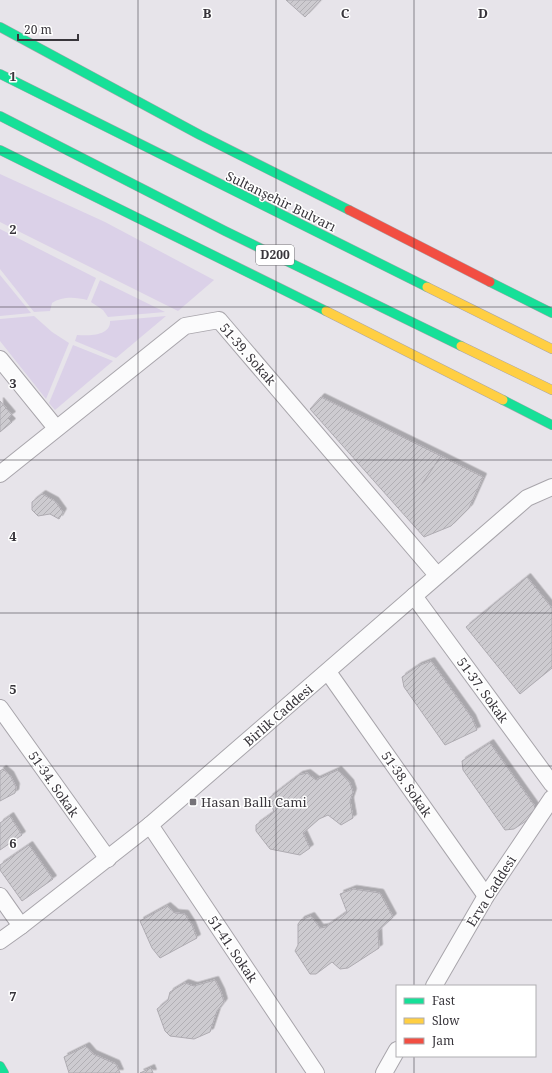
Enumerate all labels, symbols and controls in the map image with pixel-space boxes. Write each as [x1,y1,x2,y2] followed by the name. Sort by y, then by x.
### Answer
[203,4,212,22] text: B
[341,4,350,22] text: C
[478,4,488,22] text: D
[18,16,78,42] scale bar
[24,21,52,38] text: 20 m
[9,67,17,85] text: 1
[223,167,339,235] street label: Sultanşehir Bulvarı
[9,220,17,238] text: 2
[256,245,294,265] road number: D200
[216,319,280,389] street label: 51-39. Sokak
[9,374,17,392] text: 3
[9,527,17,545] text: 4
[453,654,513,727] street label: 51-37. Sokak
[9,680,17,698] text: 5
[240,680,316,750] street label: Birlik Caddesi
[25,747,84,821] street label: 51-34. Sokak
[378,747,437,821] street label: 51-38. Sokak
[201,793,307,811] place label: Hasan Ballı Cami
[188,797,198,807] marker: Hasan Ballı Cami
[9,834,17,852] text: 6
[462,852,520,930] street label: Erva Caddesi
[204,912,262,986] street label: 51-41. Sokak
[396,985,536,1057] legend
[9,987,17,1005] text: 7
[432,992,455,1009] text: Fast
[432,1012,460,1029] text: Slow
[431,1032,454,1049] text: Jam

